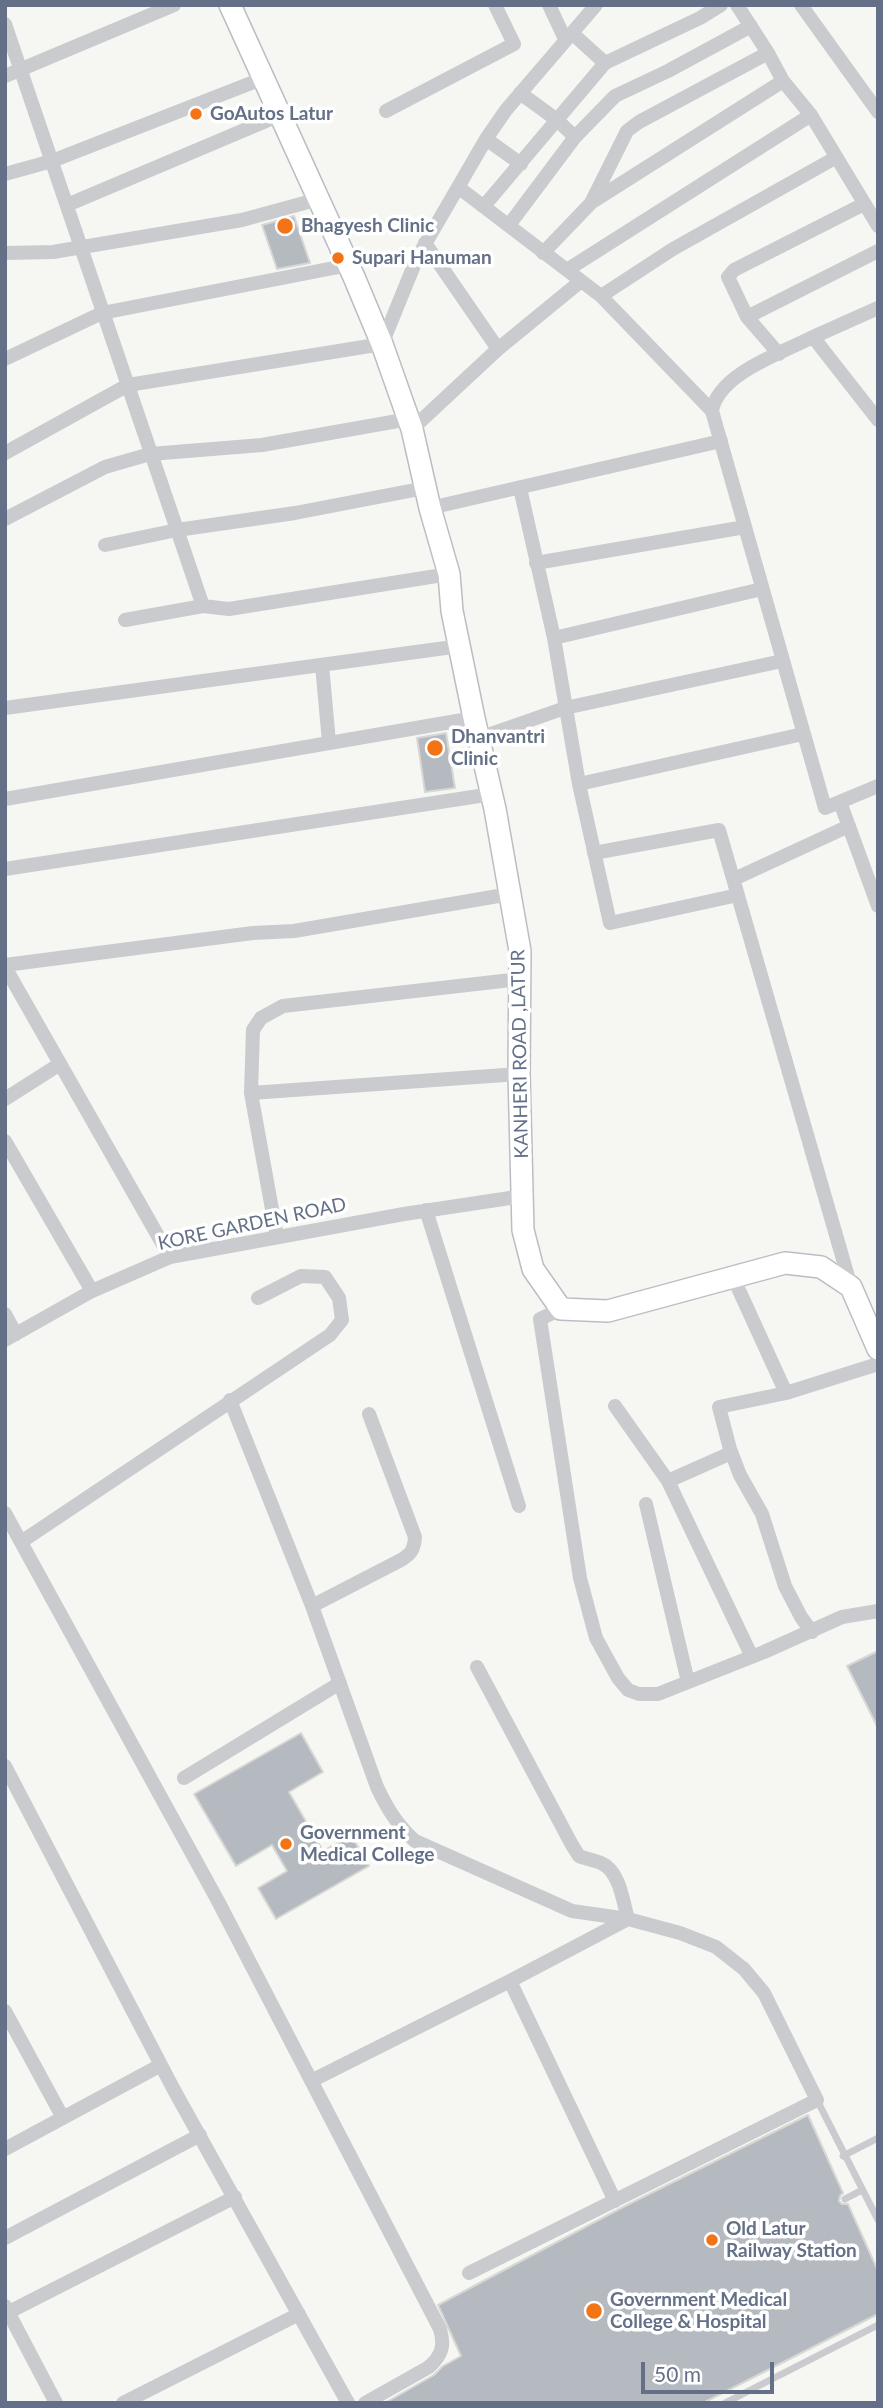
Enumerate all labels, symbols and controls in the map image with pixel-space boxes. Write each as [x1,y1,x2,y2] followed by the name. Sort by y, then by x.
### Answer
[210,103,333,125] place label: GoAutos Latur
[188,106,204,122] marker: GoAutos Latur
[301,215,434,237] place label: Bhagyesh Clinic
[275,216,295,236] marker: Bhagyesh Clinic
[352,247,492,269] place label: Supari Hanuman
[330,250,346,266] marker: Supari Hanuman
[451,726,545,770] place label: Dhanvantri Clinic
[425,738,445,758] marker: Dhanvantri Clinic
[507,949,533,1159] street label: KANHERI ROAD ,LATUR
[156,1193,348,1255] street label: KORE GARDEN ROAD
[300,1822,434,1866] place label: Government Medical College
[278,1836,294,1852] marker: Government Medical College
[726,2218,857,2262] place label: Old Latur Railway Station
[704,2232,720,2248] marker: Old Latur Railway Station
[610,2289,787,2333] place label: Government Medical College & Hospital
[584,2301,604,2321] marker: Government Medical College & Hospital
[645,2348,778,2392] scale bar
[654,2361,701,2386] text: 50 m

